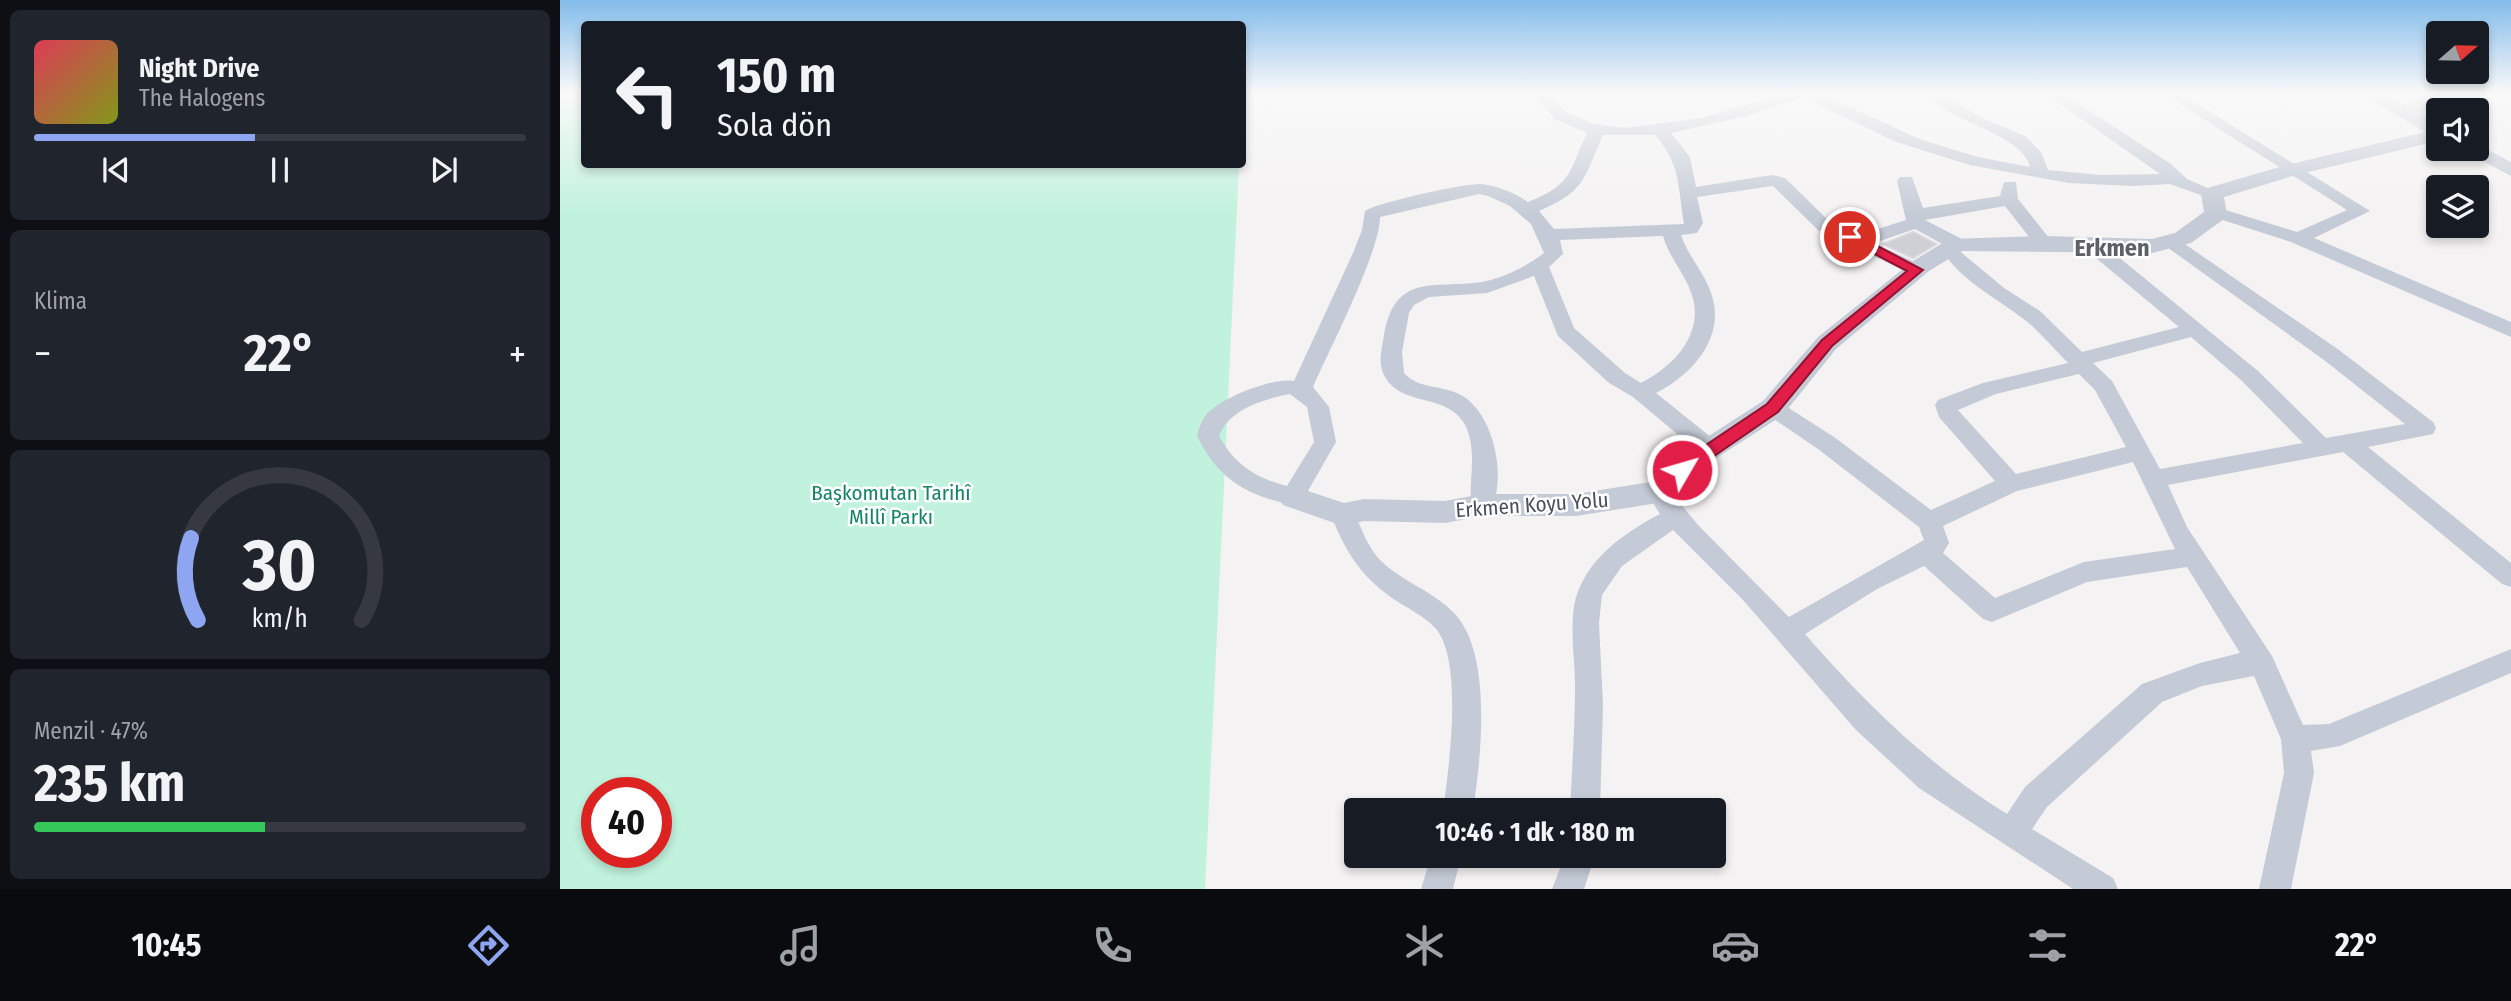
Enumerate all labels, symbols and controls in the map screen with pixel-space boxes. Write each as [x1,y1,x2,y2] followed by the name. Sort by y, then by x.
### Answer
[2426,21,2488,84] north arrow
[2426,21,2489,238] map controls
[717,46,836,105] text: 150 m
[602,49,693,140] icon: left
[139,53,259,84] text: Night Drive
[139,84,265,112] text: The Halogens
[2426,98,2489,161] button: sound
[717,106,832,144] text: Sola dön
[97,151,135,189] icon: previous
[261,151,299,189] icon: pause
[425,151,463,189] icon: next
[2426,175,2489,238] button: layers
[1820,207,1880,267] pin
[1831,218,1869,256] icon: arrive
[2074,234,2150,262] district label: Erkmen
[34,287,87,315] text: Klima
[244,322,316,385] text: 22°
[34,331,51,377] text: −
[509,331,526,377] text: +
[1645,433,1719,507] position arrow
[811,480,971,530] park label: Başkomutan Tarihî Millî Parkı
[1455,487,1609,523] street label: Erkmen Koyu Yolu
[242,523,317,610] text: 30
[252,604,308,634] text: km/h
[34,717,148,745] text: Menzil · 47%
[34,752,185,815] text: 235 km
[581,777,672,868] speed limit sign: 40
[1435,817,1635,848] text: 10:46 · 1 dk · 180 m
[464,921,513,970] icon: directions
[776,921,825,970] icon: music
[1088,921,1137,970] icon: phone
[1400,921,1449,970] icon: climate
[1711,921,1760,970] icon: car
[2023,921,2072,970] icon: filters
[131,926,201,964] text: 10:45
[2335,926,2380,964] text: 22°

